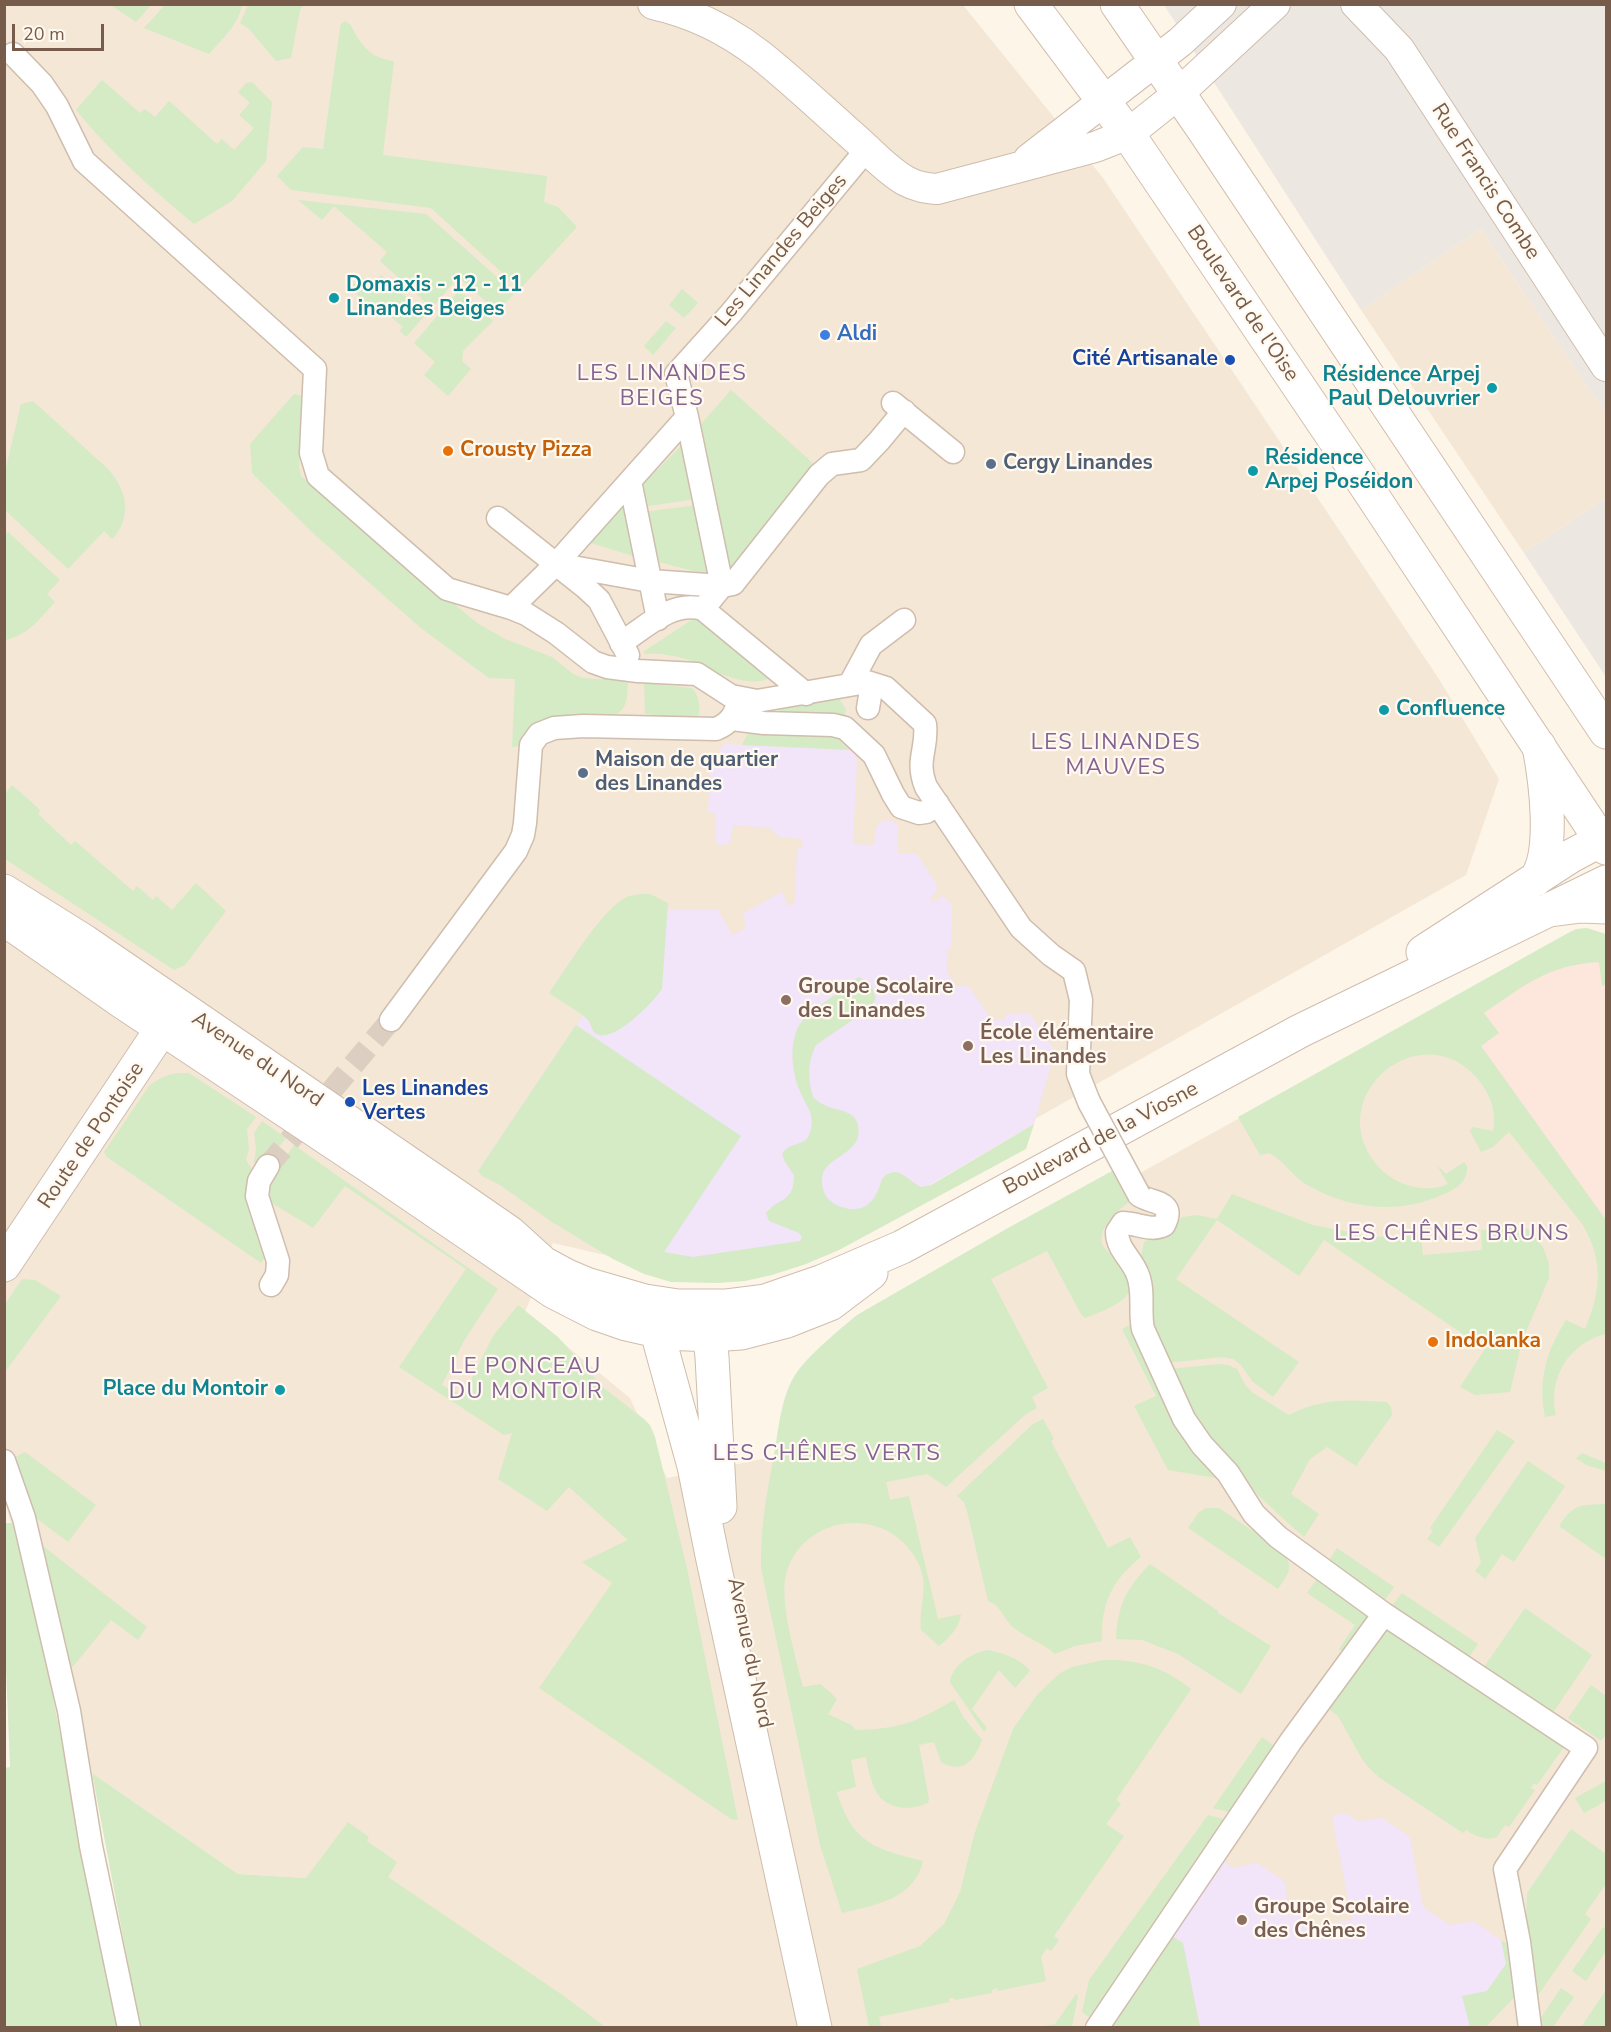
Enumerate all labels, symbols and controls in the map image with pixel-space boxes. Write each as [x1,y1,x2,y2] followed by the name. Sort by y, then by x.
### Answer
[15,12,106,50] scale bar
[23,22,65,46] text: 20 m
[1425,99,1545,265] street label: Rue Francis Combe
[711,169,853,333] street label: Les Linandes Beiges
[1180,221,1304,387] street label: Boulevard de l'Oise
[346,273,522,323] place label: Domaxis - 12 - 11 Linandes Beiges
[327,291,341,305] marker: Domaxis - 12 - 11 Linandes Beiges
[837,322,877,348] place label: Aldi
[818,328,832,342] marker: Aldi
[1072,347,1218,373] place label: Cité Artisanale
[1223,353,1237,367] marker: Cité Artisanale
[577,362,747,414] district label: LES LINANDES BEIGES
[1323,363,1480,413] place label: Résidence Arpej Paul Delouvrier
[1485,381,1499,395] marker: Résidence Arpej Paul Delouvrier
[460,438,592,464] place label: Crousty Pizza
[441,444,455,458] marker: Crousty Pizza
[1265,446,1413,496] place label: Résidence Arpej Poséidon
[1003,451,1153,477] place label: Cergy Linandes
[984,457,998,471] marker: Cergy Linandes
[1246,464,1260,478] marker: Résidence Arpej Poséidon
[1396,697,1505,723] place label: Confluence
[1377,703,1391,717] marker: Confluence
[1031,731,1201,782] district label: LES LINANDES MAUVES
[595,748,778,798] place label: Maison de quartier des Linandes
[576,766,590,780] marker: Maison de quartier des Linandes
[798,975,953,1025] place label: Groupe Scolaire des Linandes
[779,993,793,1007] marker: Groupe Scolaire des Linandes
[186,1007,328,1113] street label: Avenue du Nord
[980,1021,1154,1071] place label: École élémentaire Les Linandes
[961,1039,975,1053] marker: École élémentaire Les Linandes
[34,1058,150,1214] street label: Route de Pontoise
[362,1077,488,1127] place label: Les Linandes Vertes
[999,1077,1203,1201] street label: Boulevard de la Viosne
[343,1095,357,1109] marker: Les Linandes Vertes
[1334,1222,1570,1248] district label: LES CHÊNES BRUNS
[1445,1329,1541,1355] place label: Indolanka
[1426,1335,1440,1349] marker: Indolanka
[449,1355,603,1406] district label: LE PONCEAU DU MONTOIR
[103,1377,268,1403] place label: Place du Montoir
[273,1383,287,1397] marker: Place du Montoir
[713,1442,941,1468] district label: LES CHÊNES VERTS
[721,1575,777,1731] street label: Avenue du Nord
[1254,1895,1409,1945] place label: Groupe Scolaire des Chênes
[1235,1913,1249,1927] marker: Groupe Scolaire des Chênes

